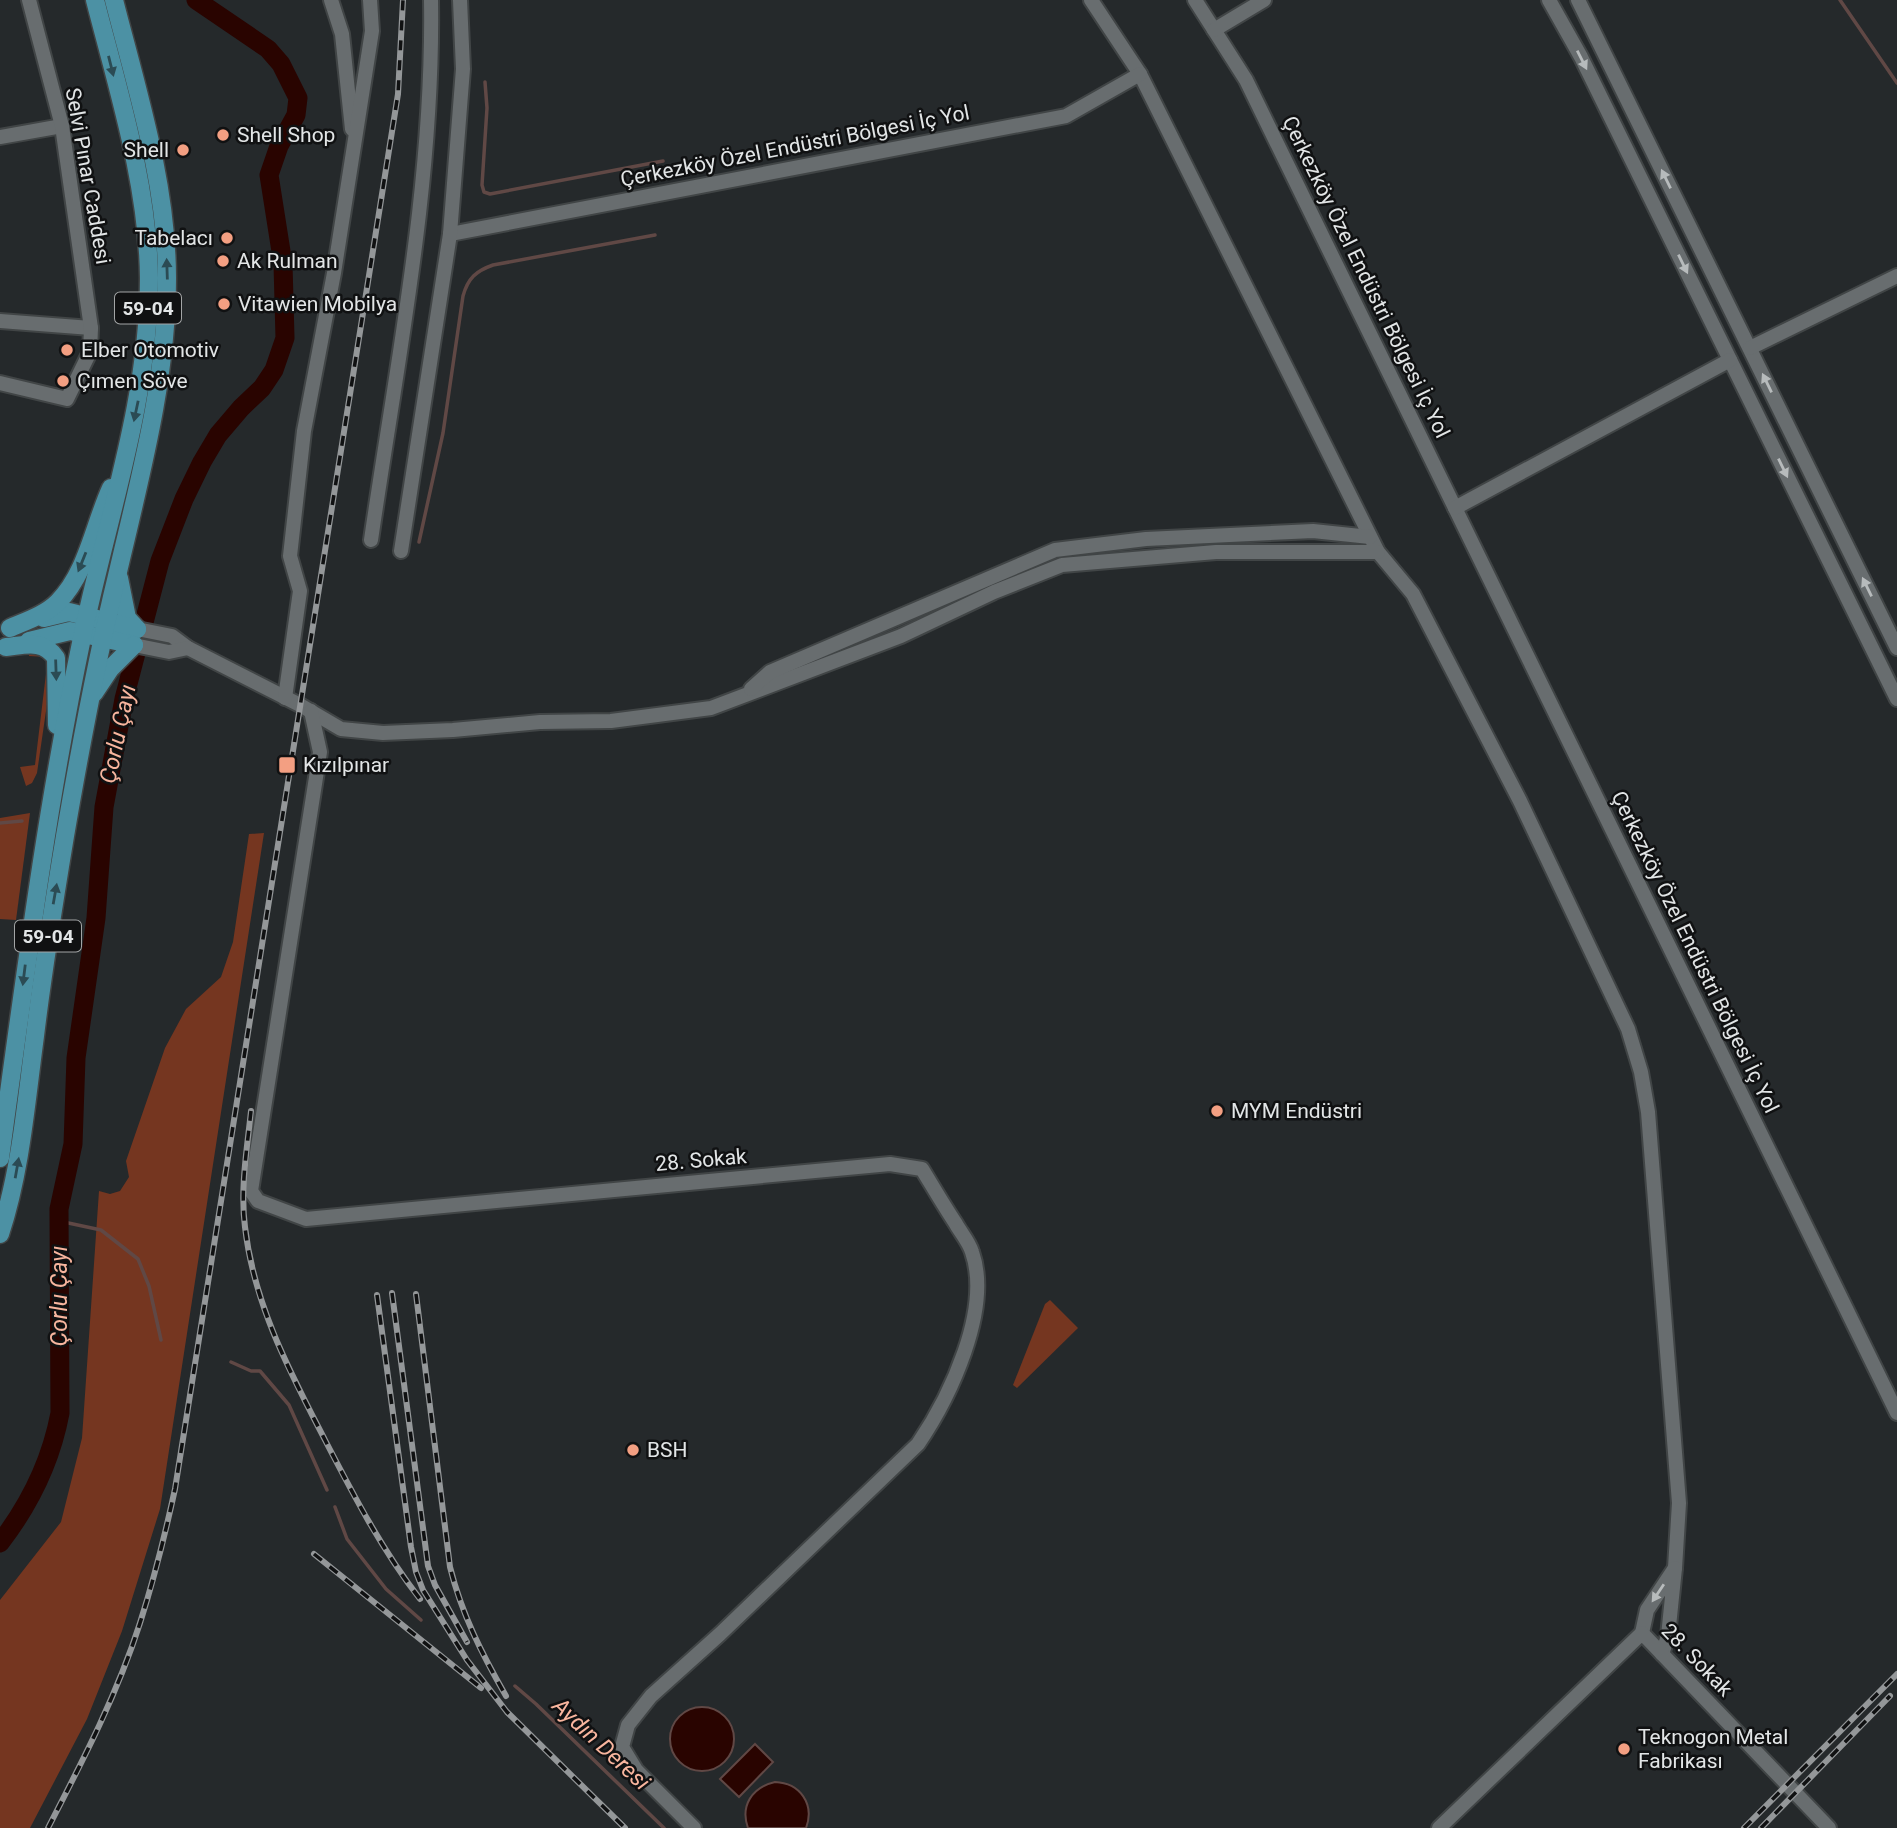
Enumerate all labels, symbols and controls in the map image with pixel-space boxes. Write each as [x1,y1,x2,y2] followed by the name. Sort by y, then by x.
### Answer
[1576,50,1587,70] one-way arrow
[106,55,117,77] one-way arrow
[61,86,115,266] street label: Selvi Pınar Caddesi
[618,100,972,192] street label: Çerkezköy Özel Endüstri Bölgesi İç Yol
[1277,112,1455,442] street label: Çerkezköy Özel Endüstri Bölgesi İç Yol
[237,123,335,147] place label: Shell Shop
[215,127,231,143] marker: Shell Shop
[124,138,169,162] place label: Shell
[175,142,191,158] marker: Shell
[1661,169,1672,189] one-way arrow
[135,226,213,250] place label: Tabelacı
[219,230,235,246] marker: Tabelacı
[237,249,338,273] place label: Ak Rulman
[215,253,231,269] marker: Ak Rulman
[1677,254,1688,274] one-way arrow
[161,257,172,279] one-way arrow
[115,292,181,324] road number: 59-04
[238,292,397,316] place label: Vitawien Mobilya
[216,296,232,312] marker: Vitawien Mobilya
[81,338,219,362] place label: Elber Otomotiv
[59,342,75,358] marker: Elber Otomotiv
[77,369,188,393] place label: Çımen Söve
[55,373,71,389] marker: Çımen Söve
[1761,373,1772,393] one-way arrow
[130,400,141,422] one-way arrow
[1777,458,1789,478] one-way arrow
[77,551,88,572] one-way arrow
[1861,577,1873,597] one-way arrow
[51,660,62,682] one-way arrow
[94,682,142,786] water label: Çorlu Çayı
[303,753,389,777] place label: Kızılpınar
[277,755,297,775] marker: Kızılpınar
[1606,787,1784,1117] street label: Çerkezköy Özel Endüstri Bölgesi İç Yol
[50,883,61,905] one-way arrow
[15,920,81,952] road number: 59-04
[18,964,29,986] one-way arrow
[1231,1099,1362,1123] place label: MYM Endüstri
[1209,1103,1225,1119] marker: MYM Endüstri
[654,1144,748,1176] street label: 28. Sokak
[12,1157,23,1179] one-way arrow
[46,1246,73,1346] water label: Çorlu Çayı
[647,1438,688,1462] place label: BSH
[625,1442,641,1458] marker: BSH
[1651,1584,1665,1602] one-way arrow
[1657,1619,1738,1702] street label: 28. Sokak
[546,1691,656,1796] water label: Aydın Deresi
[1638,1725,1788,1773] place label: Teknogon Metal Fabrikası
[1616,1741,1632,1757] marker: Teknogon Metal Fabrikası

